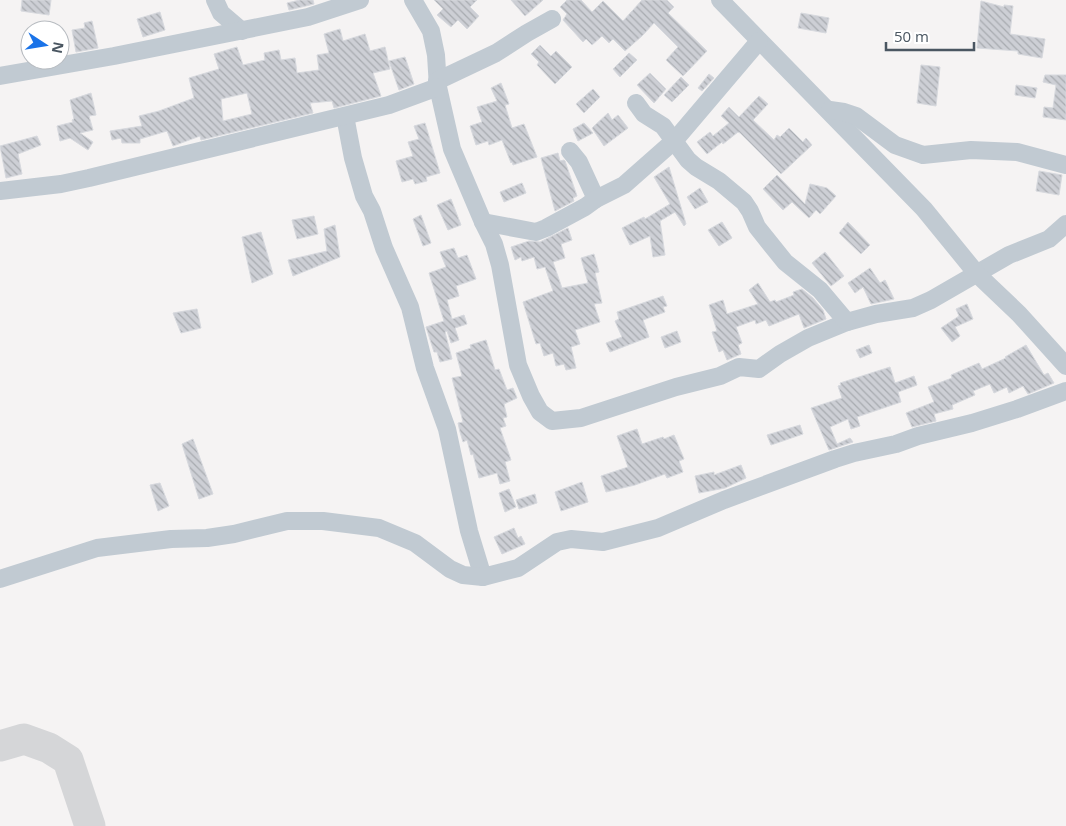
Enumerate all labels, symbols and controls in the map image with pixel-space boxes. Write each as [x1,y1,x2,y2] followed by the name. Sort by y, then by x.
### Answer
[20,20,70,70] north arrow
[886,20,974,52] scale bar
[894,26,929,46] text: 50 m
[48,40,69,55] text: N

